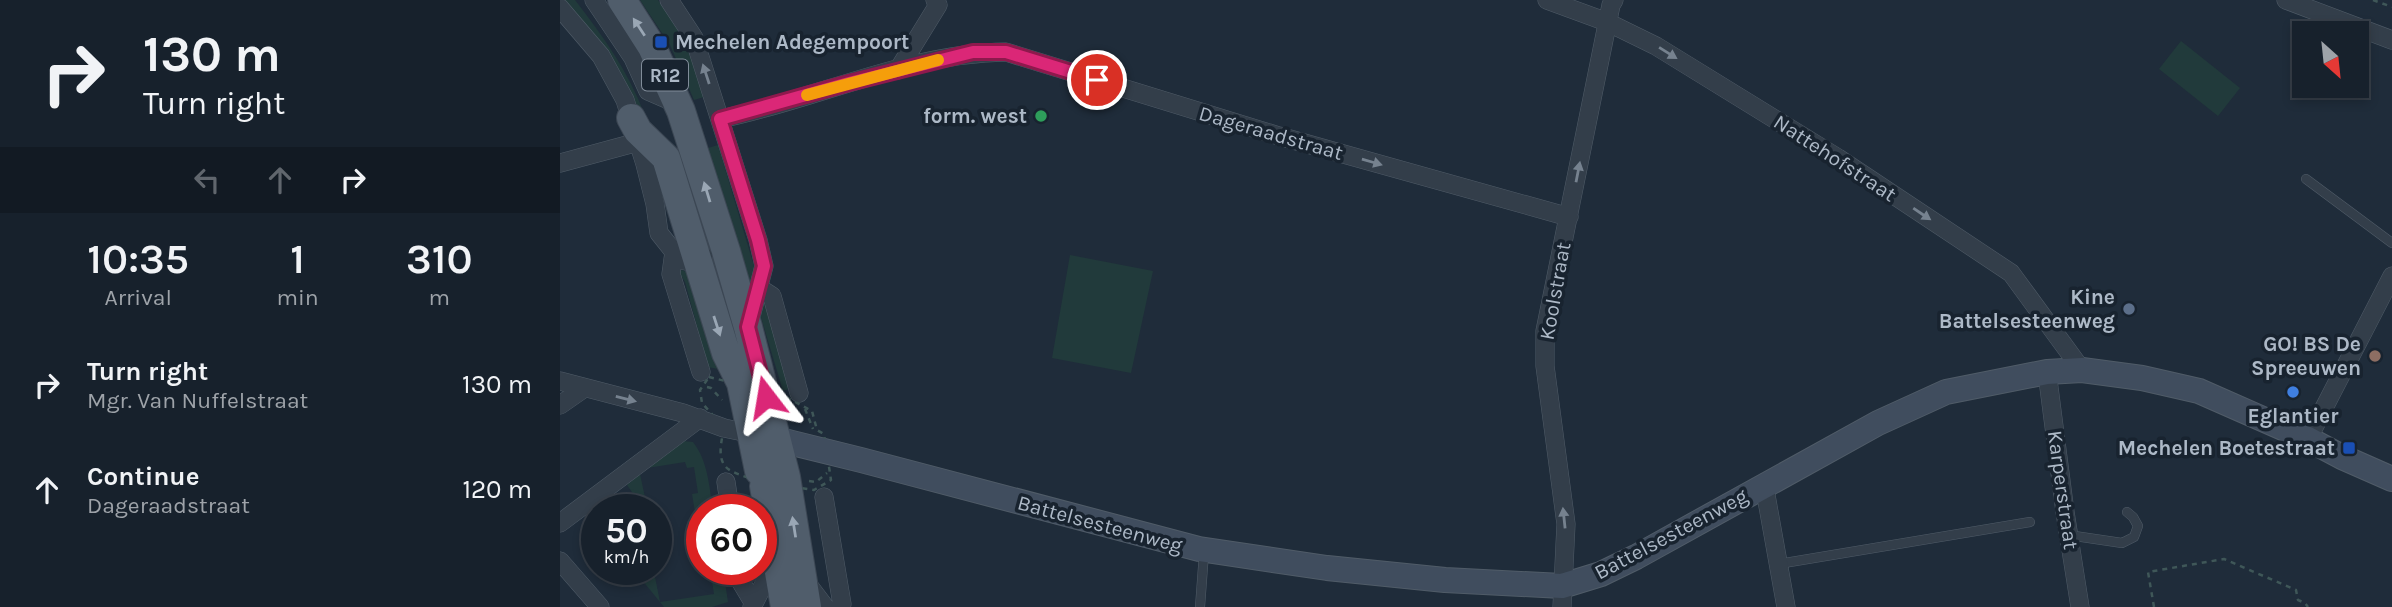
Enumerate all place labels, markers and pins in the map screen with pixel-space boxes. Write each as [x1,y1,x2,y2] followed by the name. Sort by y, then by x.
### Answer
[675,30,909,54] place label: Mechelen Adegempoort
[653,34,669,50] marker: Mechelen Adegempoort
[1067,50,1127,110] pin
[923,104,1027,128] place label: form. west
[1033,108,1049,124] marker: form. west
[1939,285,2115,333] place label: Kine Battelsesteenweg
[2121,301,2137,317] marker: Kine Battelsesteenweg
[2251,332,2361,380] place label: GO! BS De Spreeuwen
[2367,348,2383,364] marker: GO! BS De Spreeuwen
[2285,384,2301,400] marker: Eglantier
[2248,404,2339,428] place label: Eglantier
[2118,436,2335,460] place label: Mechelen Boetestraat
[2341,440,2357,456] marker: Mechelen Boetestraat

